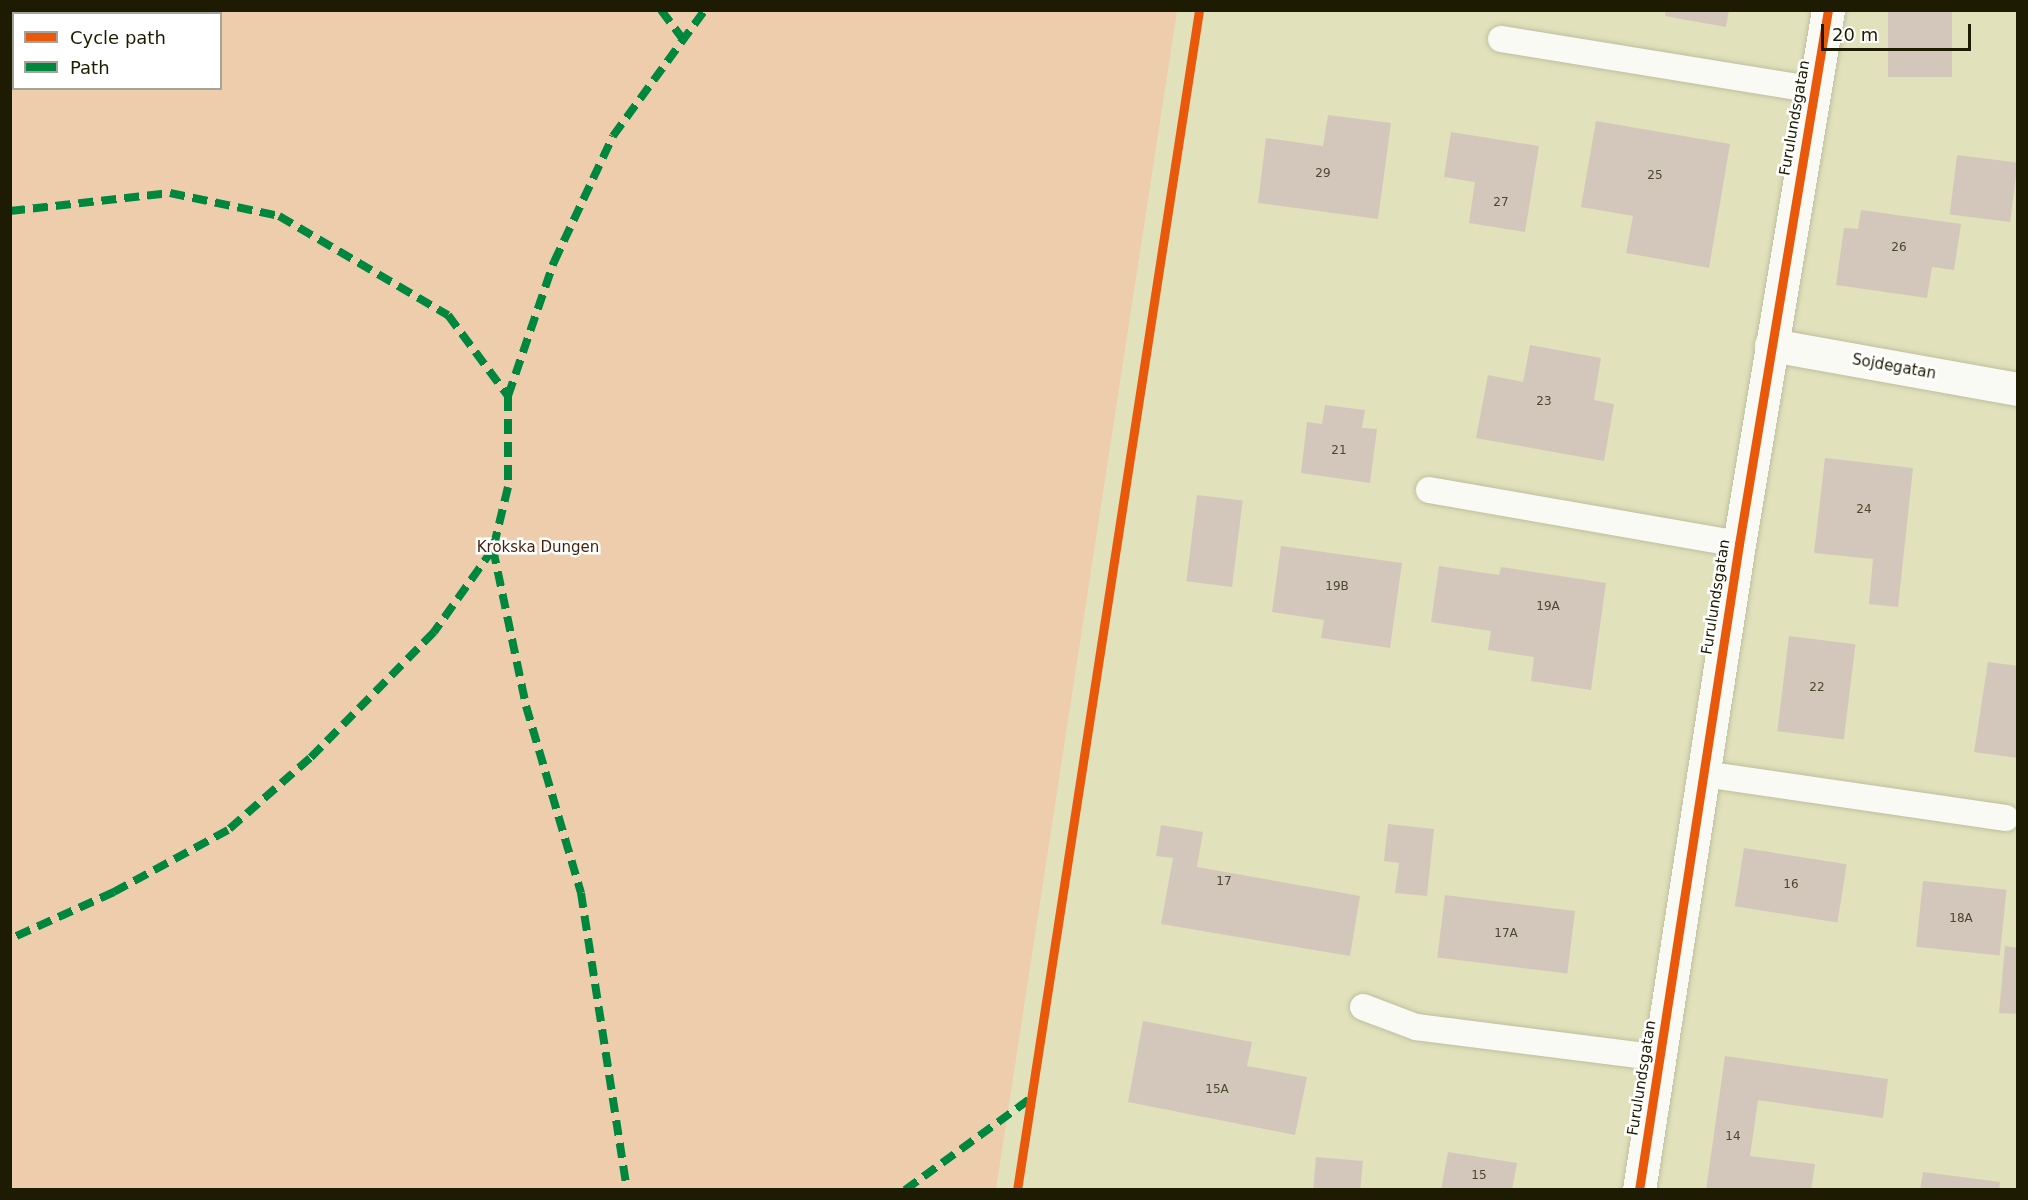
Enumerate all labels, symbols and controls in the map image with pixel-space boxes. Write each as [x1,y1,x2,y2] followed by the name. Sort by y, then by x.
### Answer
[12,12,222,90] legend
[1824,12,1974,50] scale bar
[1832,24,1878,45] text: 20 m
[70,27,166,48] text: Cycle path
[70,57,110,78] text: Path
[1776,59,1814,177] street label: Furulundsgatan
[1315,167,1331,181] house number: 29
[1647,169,1663,183] house number: 25
[1493,196,1509,210] house number: 27
[1891,241,1907,255] house number: 26
[1851,351,1937,383] street label: Sojdegatan
[1536,395,1552,409] house number: 23
[1331,444,1347,458] house number: 21
[1856,503,1872,517] house number: 24
[1698,538,1734,656] street label: Furulundsgatan
[477,539,599,557] park label: Krokska Dungen
[1325,580,1349,594] house number: 19B
[1536,600,1560,614] house number: 19A
[1809,681,1825,695] house number: 22
[1216,875,1232,889] house number: 17
[1783,878,1799,892] house number: 16
[1949,912,1973,926] house number: 18A
[1494,927,1518,941] house number: 17A
[1624,1019,1660,1137] street label: Furulundsgatan
[1205,1083,1229,1097] house number: 15A
[1725,1130,1741,1144] house number: 14
[1471,1169,1487,1183] house number: 15

